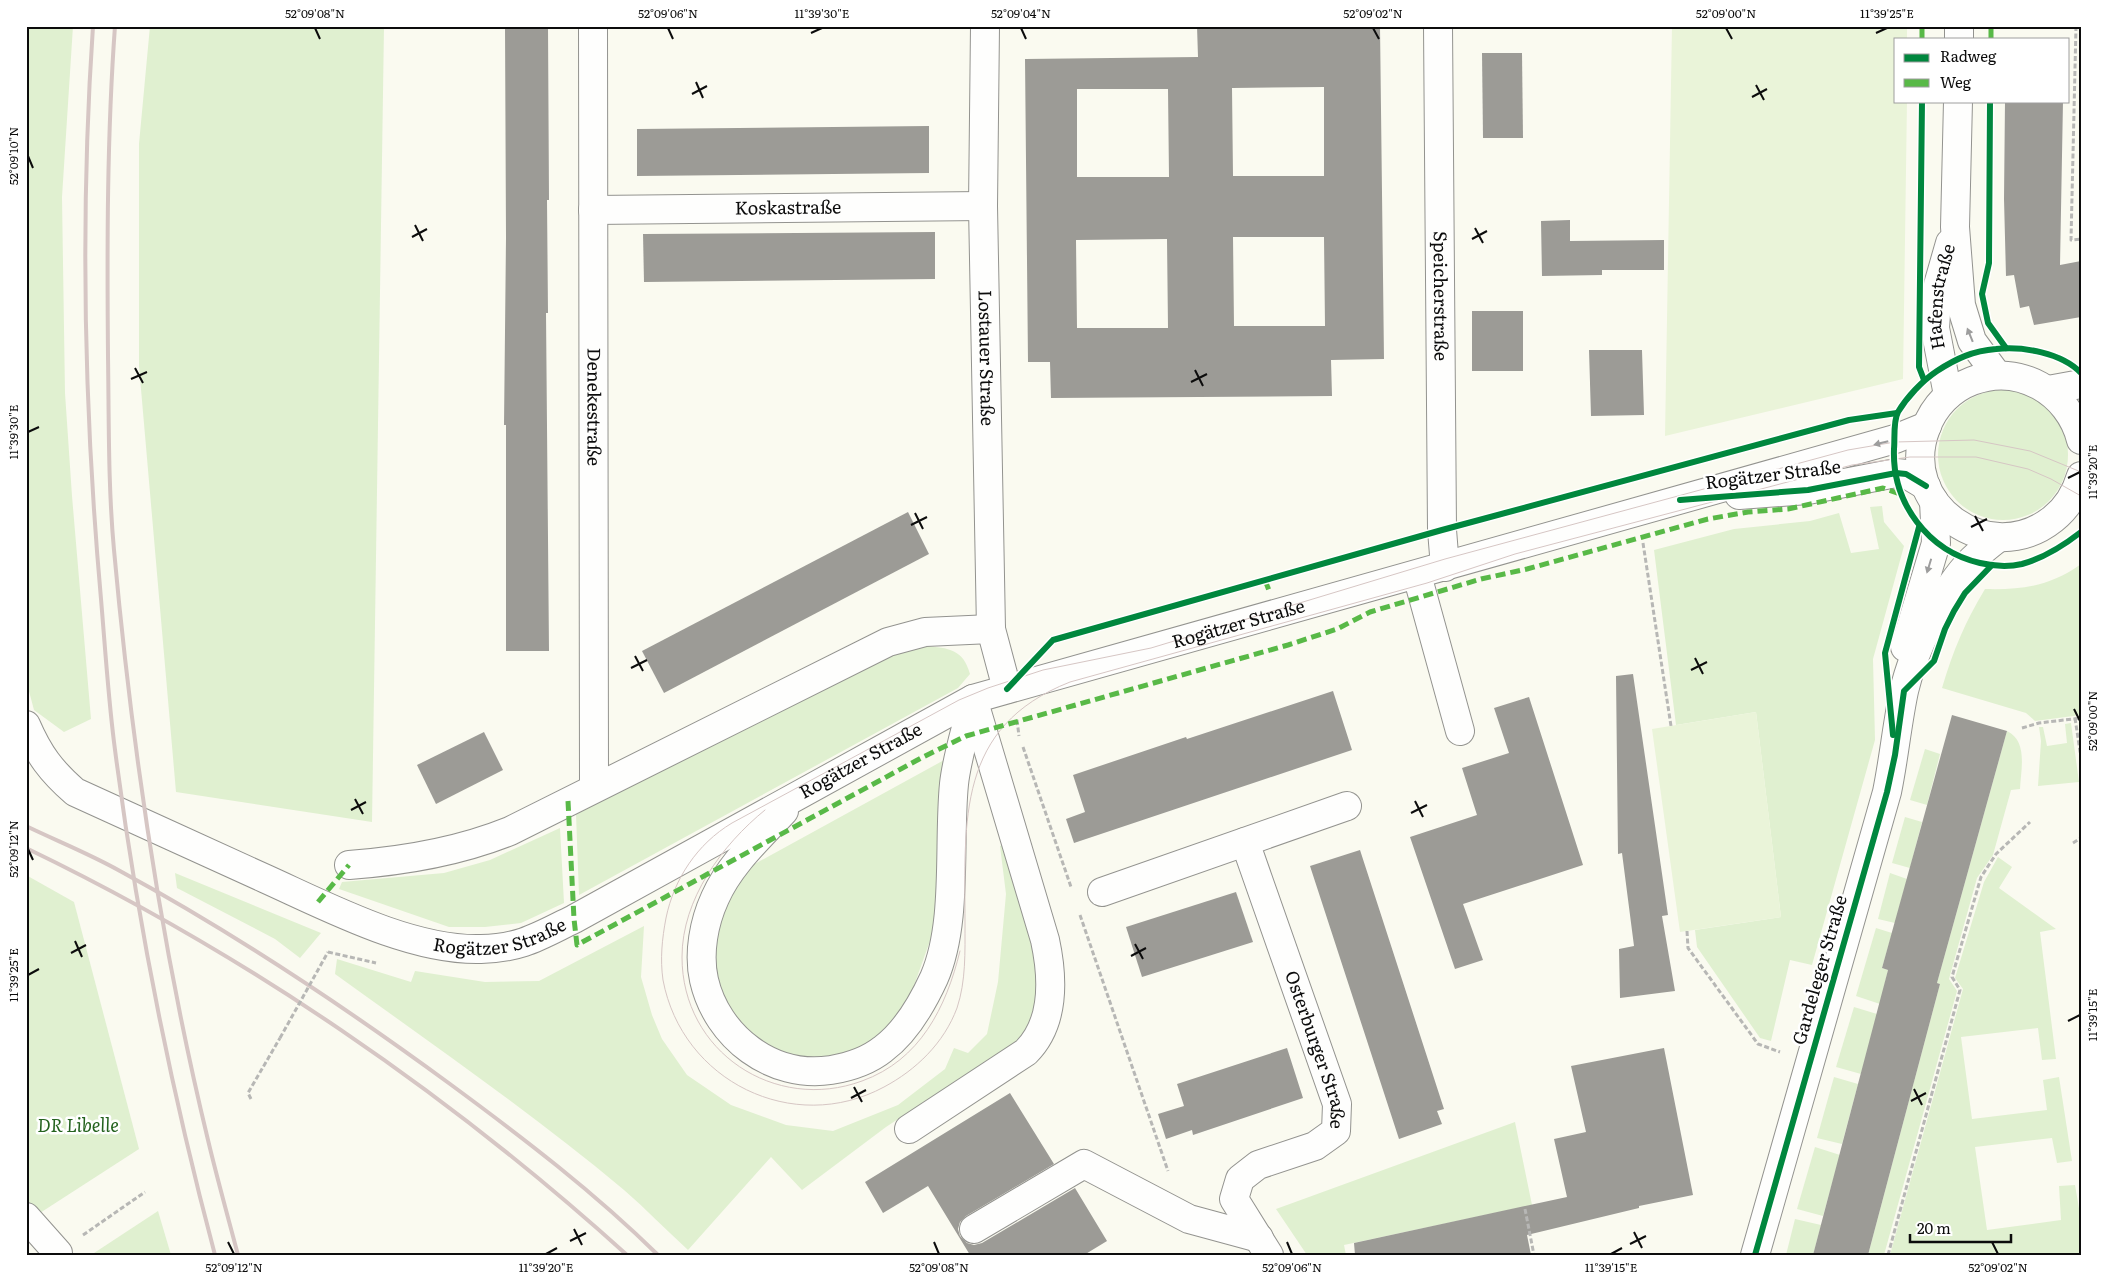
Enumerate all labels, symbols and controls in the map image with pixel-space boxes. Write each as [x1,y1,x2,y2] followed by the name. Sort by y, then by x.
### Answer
[285,4,345,22] text: 52°09'08"N
[638,4,698,22] text: 52°09'06"N
[794,4,850,22] text: 11°39'30"E
[991,4,1051,22] text: 52°09'04"N
[1343,4,1403,22] text: 52°09'02"N
[1696,4,1756,22] text: 52°09'00"N
[1860,4,1914,22] text: 11°39'25"E
[1894,38,2070,102] legend
[1940,44,1997,67] text: Radweg
[1940,70,1972,93] text: Weg
[4,127,22,185] text: 52°09'10"N
[734,192,841,221] street label: Koskastraße
[1428,231,1456,361] street label: Speicherstraße
[1920,240,1961,352] street label: Hafenstraße
[973,290,1002,426] street label: Lostauer Straße
[1966,327,1974,342] one-way arrow
[581,348,609,466] street label: Denekestraße
[4,404,22,460] text: 11°39'30"E
[1874,439,1889,447] one-way arrow
[2083,444,2101,499] text: 11°39'20"E
[1703,452,1842,495] street label: Rogätzer Straße
[1924,558,1932,573] one-way arrow
[1169,591,1308,654] street label: Rogätzer Straße
[2083,691,2101,751] text: 52°09'00"N
[794,715,926,804] street label: Rogätzer Straße
[4,820,22,878] text: 52°09'12"N
[1784,892,1853,1048] street label: Gardeleger Straße
[431,910,570,961] street label: Rogätzer Straße
[4,948,22,1002] text: 11°39'25"E
[1279,967,1352,1129] street label: Osterburger Straße
[2083,988,2101,1041] text: 11°39'15"E
[37,1111,119,1138] park label: DR Libelle
[1910,1211,2011,1243] scale bar
[1917,1216,1951,1239] text: 20 m
[205,1258,263,1276] text: 52°09'12"N
[519,1258,574,1276] text: 11°39'20"E
[909,1258,969,1276] text: 52°09'08"N
[1262,1258,1322,1276] text: 52°09'06"N
[1585,1258,1638,1276] text: 11°39'15"E
[1968,1258,2028,1276] text: 52°09'02"N

